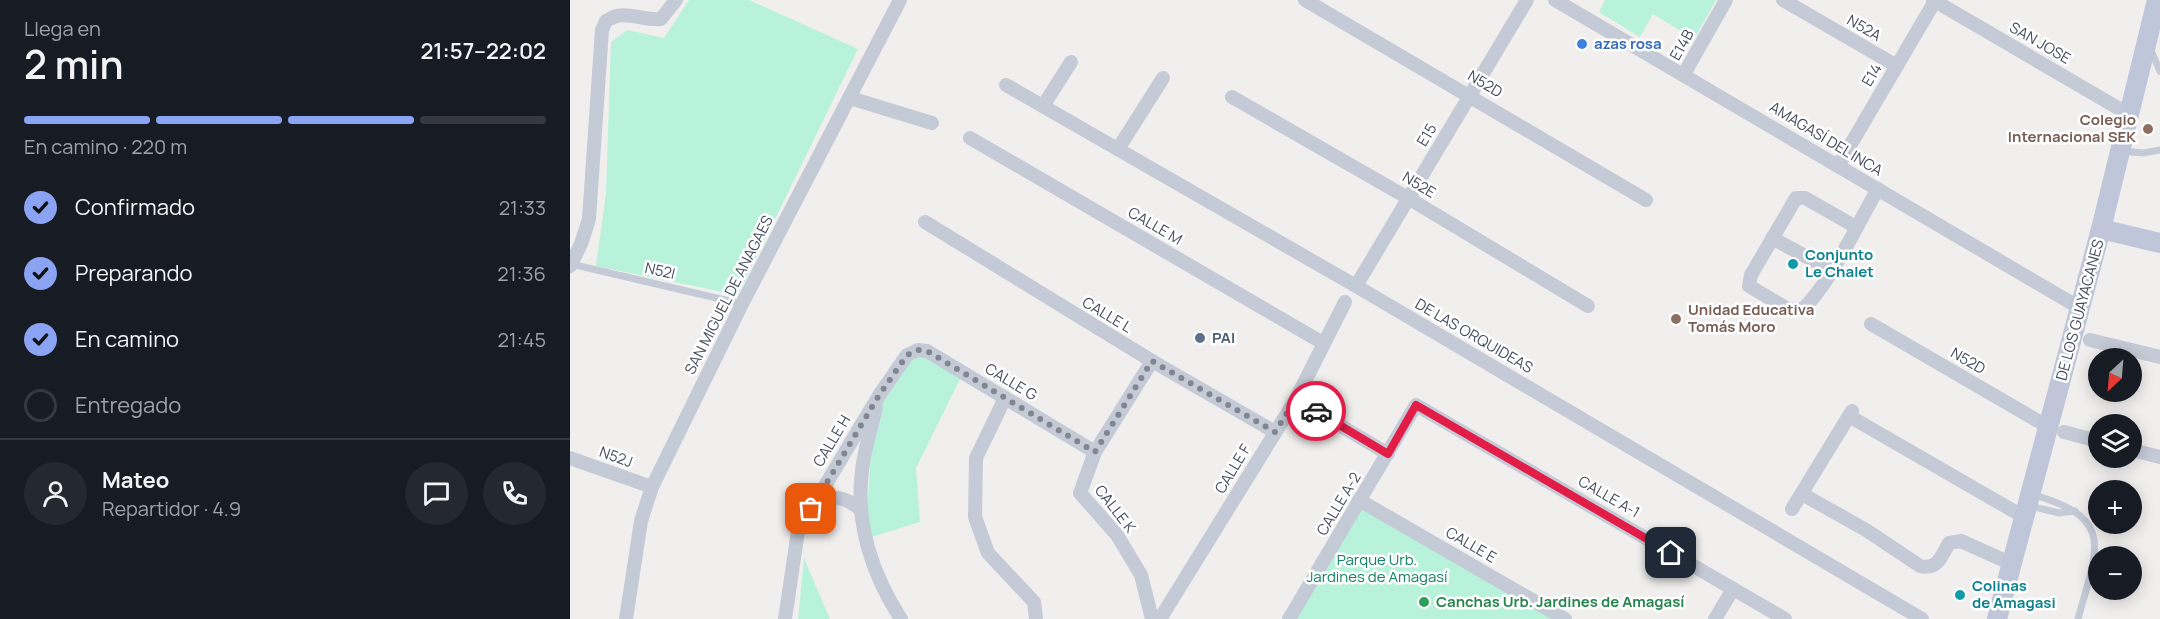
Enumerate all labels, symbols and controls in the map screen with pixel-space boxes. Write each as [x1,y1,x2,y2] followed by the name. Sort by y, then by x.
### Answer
[1843,9,1886,46] street label: N52A
[24,15,101,42] text: Llega en
[2006,17,2075,69] street label: SAN JOSE
[1665,25,1699,64] street label: E14B
[1594,33,1662,54] place label: azas rosa
[420,36,546,66] text: 21:57–22:02
[24,37,123,91] text: 2 min
[1575,37,1589,51] marker: azas rosa
[1857,59,1887,90] street label: E14
[1464,65,1507,102] street label: N52D
[1766,96,1887,181] street label: AMAGASÍ DEL INCA
[2008,109,2136,147] place label: Colegio Internacional SEK
[1412,119,1442,150] street label: E15
[2141,122,2155,136] marker: Colegio Internacional SEK
[24,133,187,160] text: En camino · 220 m
[1399,166,1440,203] street label: N52E
[24,191,57,224] icon: check
[75,192,195,222] text: Confirmado
[499,194,546,221] text: 21:33
[1124,202,1186,250] street label: CALLE M
[679,212,778,378] street label: SAN MIGUEL DE ANAGAES
[2051,237,2108,383] street label: DE LOS GUAYACANES
[1805,244,1874,282] place label: Conjunto Le Chalet
[24,257,57,290] icon: check
[643,257,677,284] street label: N52I
[1786,257,1800,271] marker: Conjunto Le Chalet
[75,258,193,288] text: Preparando
[497,260,546,287] text: 21:36
[1079,292,1136,338] street label: CALLE L
[1411,293,1537,378] street label: DE LAS ORQUIDEAS
[1688,299,1814,337] place label: Unidad Educativa Tomás Moro
[1669,312,1683,326] marker: Unidad Educativa Tomás Moro
[24,323,57,356] icon: check
[75,324,179,354] text: En camino
[497,326,546,353] text: 21:45
[1212,327,1235,348] place label: PAI
[1193,331,1207,345] marker: PAI
[1947,342,1990,379] street label: N52D
[2088,348,2142,402] north arrow
[2088,348,2142,600] map controls
[981,358,1042,406] street label: CALLE G
[1286,381,1346,441] courier
[75,390,181,420] text: Entregado
[1300,395,1333,428] icon: car
[808,411,855,471] street label: CALLE H
[2088,414,2142,468] button: layers
[1210,440,1256,497] street label: CALLE F
[597,441,636,472] street label: N52J
[24,462,87,525] button: person
[405,462,468,525] button: chat
[483,462,546,525] button: phone
[102,465,169,495] text: Mateo
[1311,468,1366,539] street label: CALLE A-2
[1575,471,1644,523] street label: CALLE A-1
[1090,480,1141,537] street label: CALLE K
[2088,480,2142,534] button: +
[785,483,836,534] pin
[794,492,827,525] icon: bag
[102,495,241,522] text: Repartidor · 4.9
[1442,522,1500,568] street label: CALLE E
[1645,527,1696,578] pin
[1654,536,1687,569] icon: home
[2088,546,2142,600] button: −
[1306,549,1448,587] park label: Parque Urb. Jardines de Amagasí
[1972,575,2056,613] place label: Colinas de Amagasi
[1953,588,1967,602] marker: Colinas de Amagasi
[1436,591,1685,612] place label: Canchas Urb. Jardines de Amagasí
[1417,595,1431,609] marker: Canchas Urb. Jardines de Amagasí

